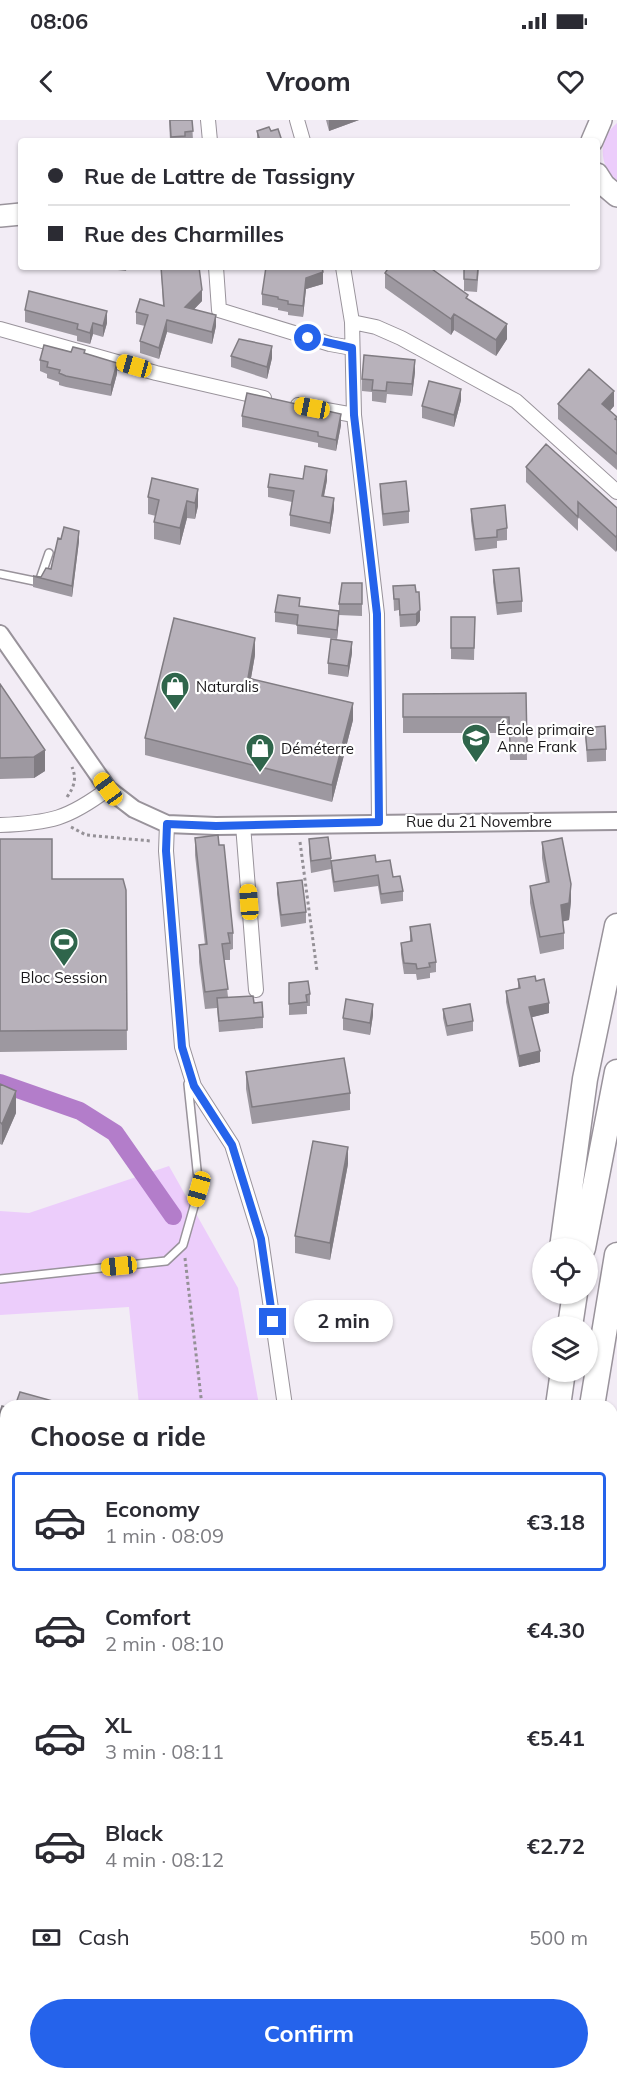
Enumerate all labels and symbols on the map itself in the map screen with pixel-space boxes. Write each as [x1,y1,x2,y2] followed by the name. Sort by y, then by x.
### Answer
[294,324,321,351] route start
[114,352,154,380] car
[293,396,331,420] car
[159,670,191,712] shop icon: Naturalis
[196,677,259,696] place label: Naturalis
[497,720,595,756] place label: École primaire Anne Frank
[460,722,492,764] school or university icon: École primaire Anne Frank
[244,732,276,774] shop icon: Déméterre
[281,739,354,758] place label: Déméterre
[90,769,126,809] car
[406,812,552,831] street label: Rue du 21 Novembre
[239,883,259,921] car
[48,926,80,968] sports icon: Bloc Session
[21,968,108,987] place label: Bloc Session
[185,1169,213,1209] car
[100,1255,138,1277] car
[294,1301,393,1343] callout: 2 min
[259,1308,286,1335] route end

